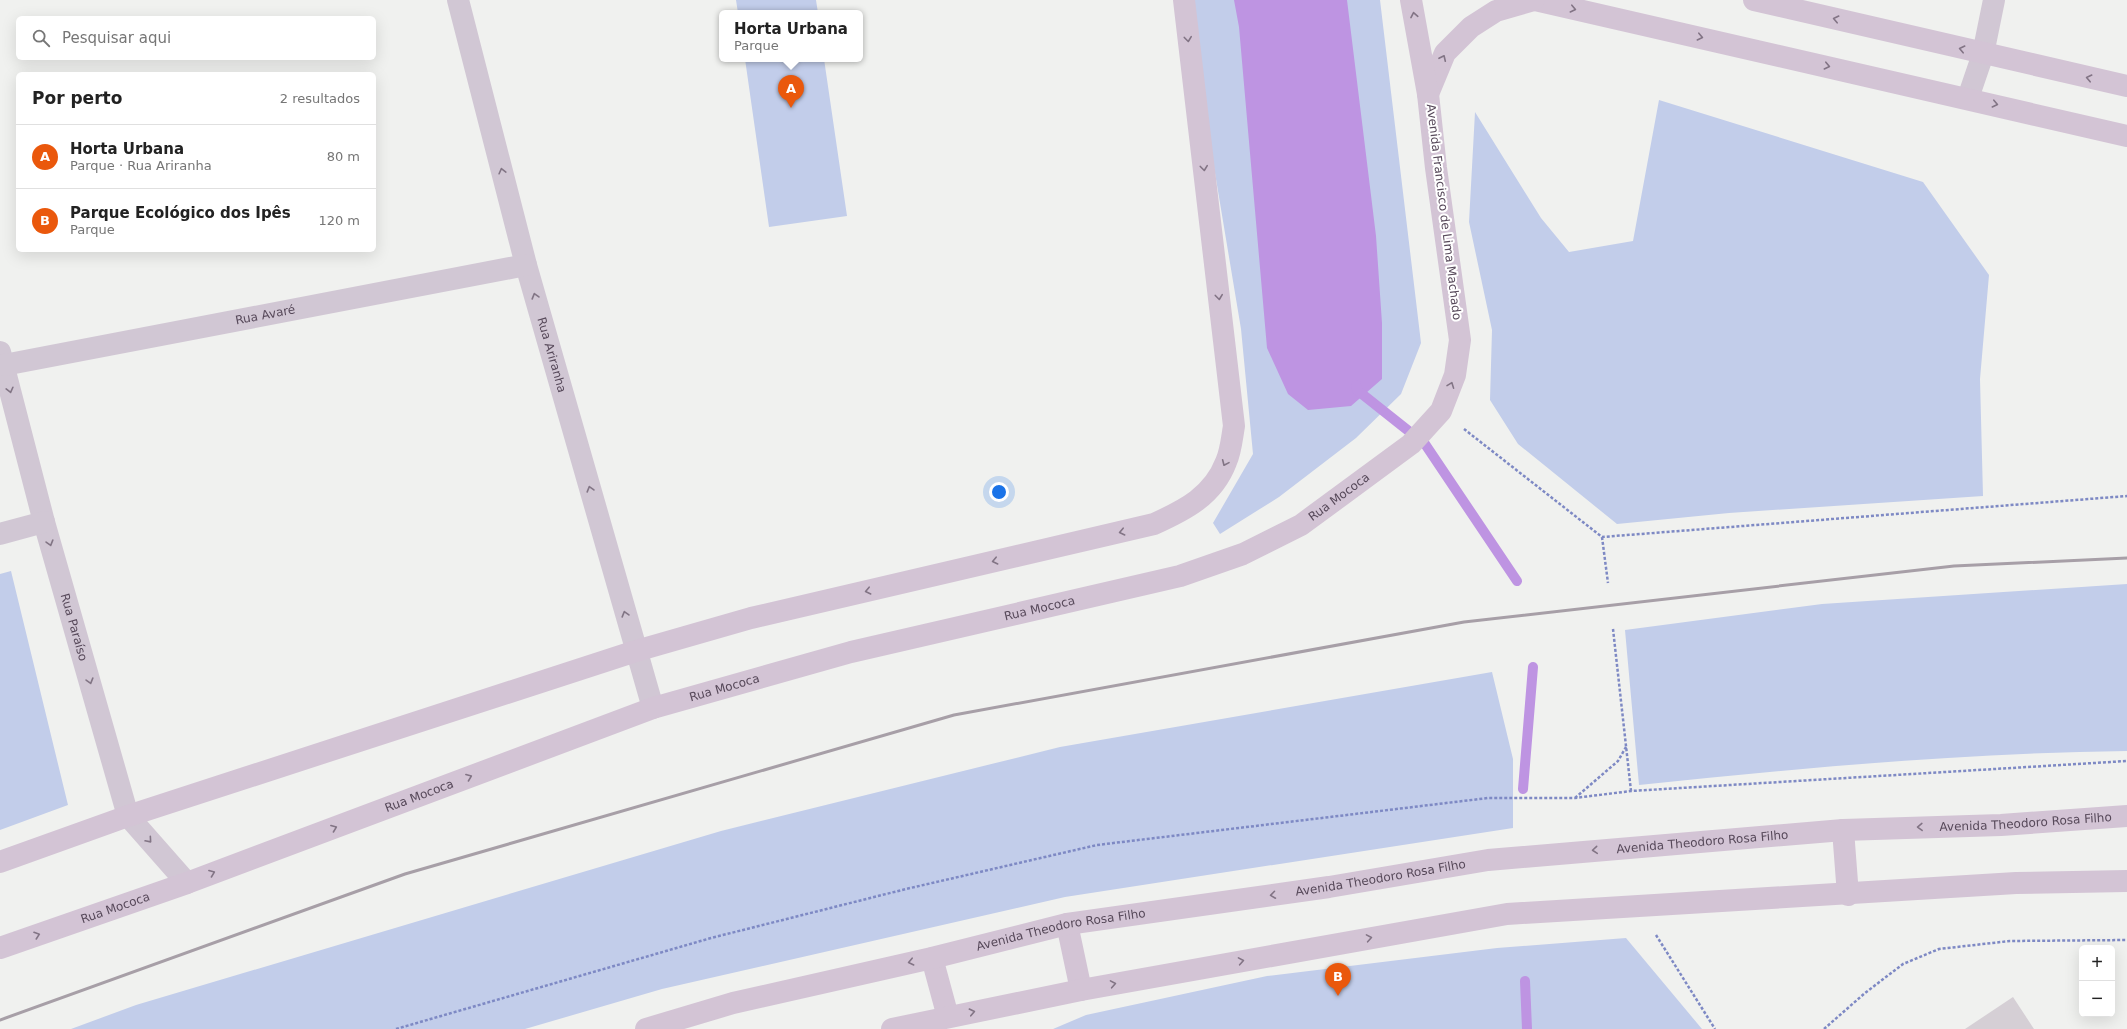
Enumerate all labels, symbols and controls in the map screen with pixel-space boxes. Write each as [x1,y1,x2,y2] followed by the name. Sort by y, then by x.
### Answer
[1570,4,1576,12] one-way arrow
[719,10,863,62] popup
[1410,11,1418,18] one-way arrow
[1832,15,1839,24] one-way arrow
[16,16,376,60] search box
[734,20,848,38] text: Horta Urbana
[30,27,52,49] icon: search
[62,29,171,47] text: Pesquisar aqui
[1697,33,1703,41] one-way arrow
[1183,36,1192,42] one-way arrow
[734,38,779,53] text: Parque
[1959,45,1965,53] one-way arrow
[1439,55,1447,62] one-way arrow
[1824,61,1830,69] one-way arrow
[2086,74,2092,82] one-way arrow
[778,75,804,108] pin: A
[32,88,122,108] text: Por perto
[280,91,360,106] text: 2 resultados
[1991,100,1998,108] one-way arrow
[1424,103,1464,321] street label: Avenida Francisco de Lima Machado
[70,140,184,158] text: Horta Urbana
[40,149,50,164] text: A
[327,149,360,164] text: 80 m
[70,158,212,173] text: Parque · Rua Ariranha
[1199,165,1208,171] one-way arrow
[498,167,507,174] one-way arrow
[70,204,291,222] text: Parque Ecológico dos Ipês
[40,213,50,228] text: B
[318,213,360,228] text: 120 m
[70,222,115,237] text: Parque
[531,293,540,300] one-way arrow
[1214,294,1223,300] one-way arrow
[234,302,296,328] street label: Rua Avaré
[534,315,569,394] street label: Rua Ariranha
[1447,382,1455,389] one-way arrow
[6,387,14,393] one-way arrow
[1221,460,1229,467] one-way arrow
[1306,470,1372,524] street label: Rua Mococa
[989,482,1009,502] your location
[586,486,594,492] one-way arrow
[1118,527,1125,535] one-way arrow
[45,539,54,546] one-way arrow
[992,557,998,565] one-way arrow
[865,586,872,594] one-way arrow
[58,592,90,663] street label: Rua Paraíso
[1003,594,1076,623] street label: Rua Mococa
[621,611,630,618] one-way arrow
[688,671,761,704] street label: Rua Mococa
[85,678,94,685] one-way arrow
[465,774,472,782] one-way arrow
[383,777,455,815] street label: Rua Mococa
[1939,810,2112,834] street label: Avenida Theodoro Rosa Filho
[1917,823,1923,831] one-way arrow
[330,824,337,832] one-way arrow
[1616,828,1789,856] street label: Avenida Theodoro Rosa Filho
[145,835,152,843] one-way arrow
[1592,845,1598,854] one-way arrow
[1294,857,1467,899] street label: Avenida Theodoro Rosa Filho
[209,870,216,878] one-way arrow
[79,889,152,926] street label: Rua Mococa
[1269,890,1276,899] one-way arrow
[975,906,1146,954] street label: Avenida Theodoro Rosa Filho
[33,932,40,940] one-way arrow
[1366,934,1372,943] one-way arrow
[2079,945,2115,1017] map controls
[2079,945,2115,981] button: +
[1238,957,1244,965] one-way arrow
[908,958,914,966] one-way arrow
[1325,963,1351,996] pin: B
[1110,980,1116,988] one-way arrow
[2079,981,2115,1017] button: −
[968,1008,975,1016] one-way arrow

